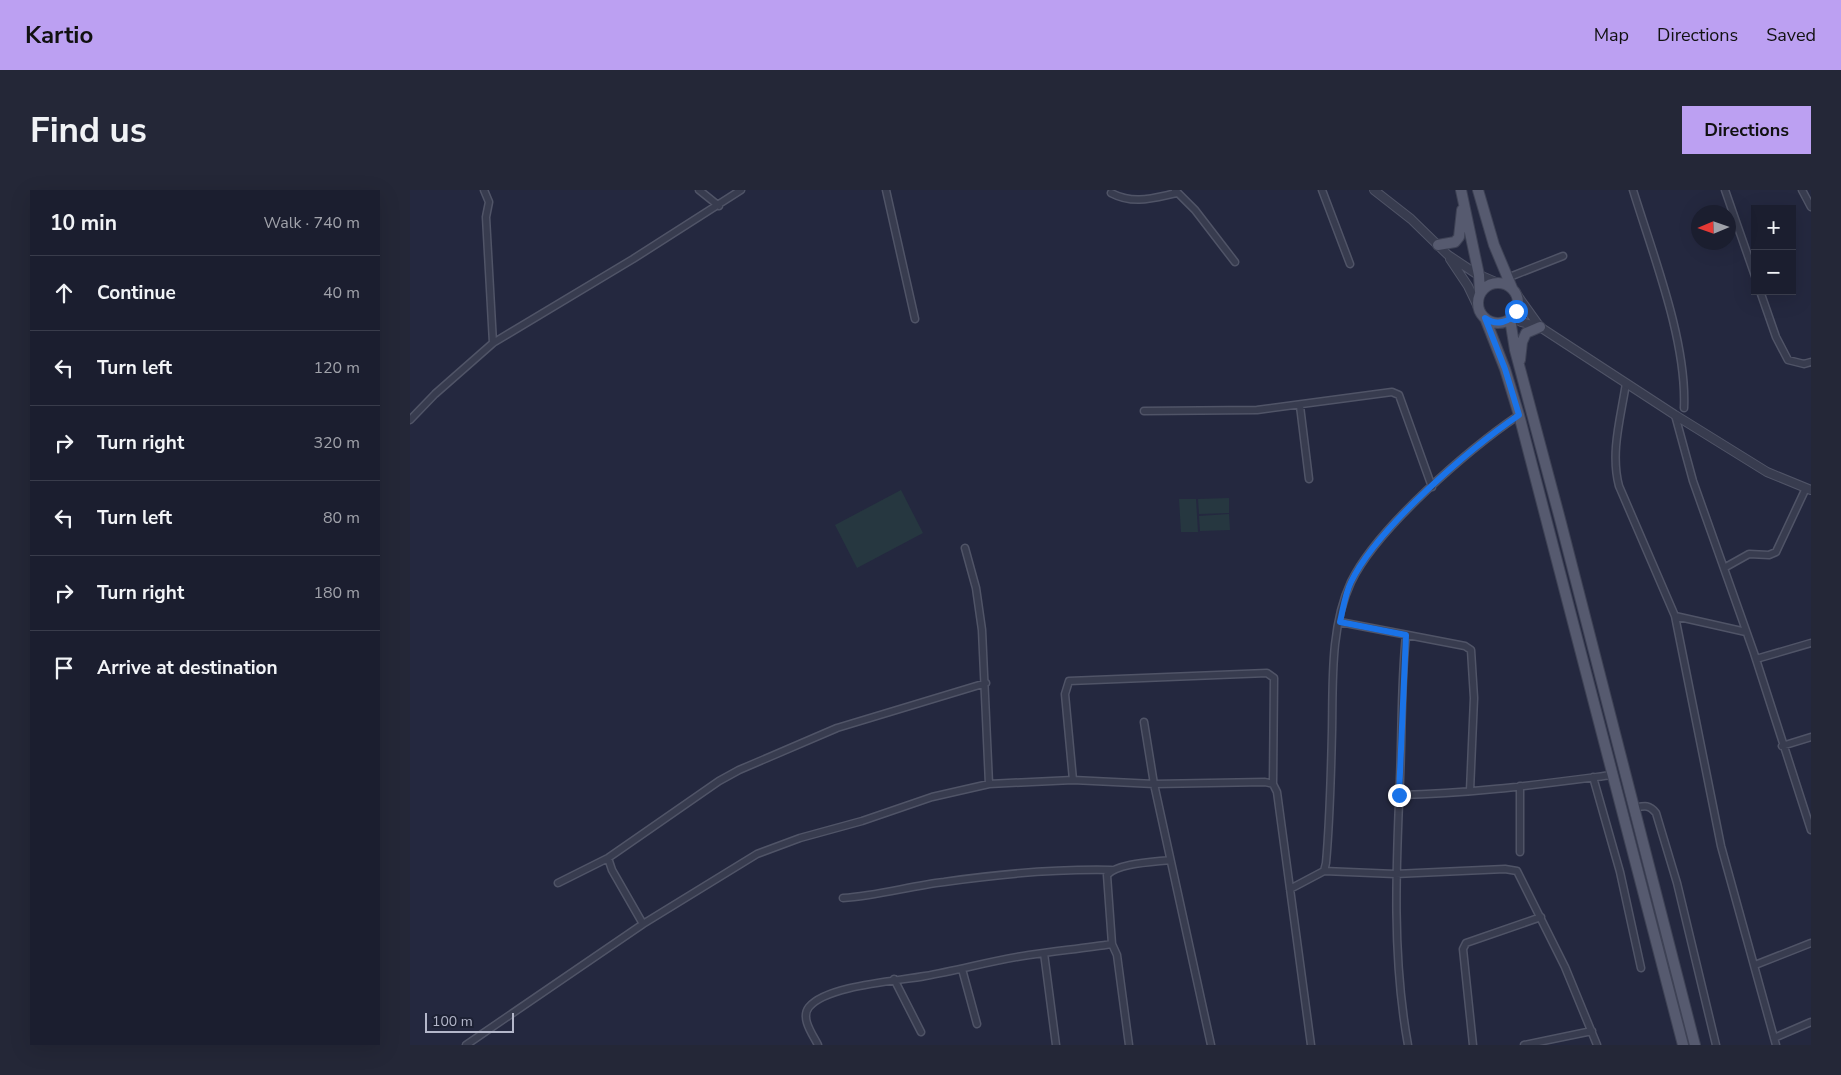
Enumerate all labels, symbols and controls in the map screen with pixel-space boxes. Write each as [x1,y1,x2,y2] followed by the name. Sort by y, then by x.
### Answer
[25,19,93,51] text: Kartio
[1594,23,1629,47] text: Map
[1657,23,1738,47] text: Directions
[1766,23,1816,47] text: Saved
[1682,106,1811,154] button: Directions
[30,107,147,154] text: Find us
[1691,205,1736,250] north arrow
[1751,205,1796,295] map controls
[1751,205,1796,250] button: +
[50,209,117,237] text: 10 min
[264,212,360,234] text: Walk · 740 m
[1751,250,1796,295] button: −
[50,279,78,307] icon: ahead
[97,280,176,306] text: Continue
[323,282,360,304] text: 40 m
[1505,300,1528,323] route start
[50,354,78,382] icon: left
[97,355,172,381] text: Turn left
[313,357,360,379] text: 120 m
[50,429,78,457] icon: right
[97,430,184,456] text: Turn right
[313,432,360,454] text: 320 m
[50,504,78,532] icon: left
[97,505,172,531] text: Turn left
[323,507,360,529] text: 80 m
[50,579,78,607] icon: right
[97,580,184,606] text: Turn right
[313,582,360,604] text: 180 m
[50,654,78,682] icon: arrive
[97,655,278,681] text: Arrive at destination
[1388,784,1411,807] route end
[425,1010,514,1033] scale bar
[432,1012,473,1031] text: 100 m

